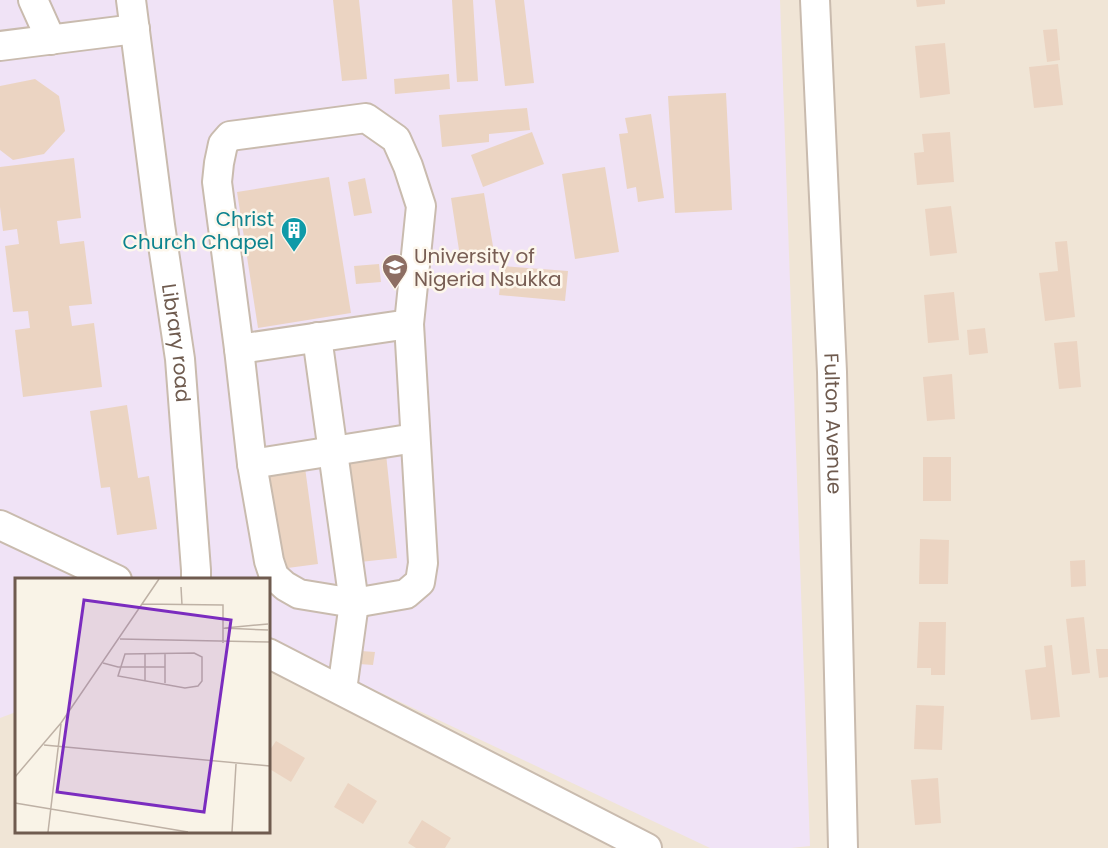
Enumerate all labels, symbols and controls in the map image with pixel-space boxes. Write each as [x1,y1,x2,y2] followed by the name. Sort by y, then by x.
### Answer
[123,205,274,256] place label: Christ Church Chapel
[279,215,309,253] building icon: Christ Church Chapel
[414,242,562,293] place label: University of Nigeria Nsukka
[380,252,410,290] school or university icon: University of Nigeria Nsukka
[155,282,197,403] street label: Library road
[817,352,849,495] street label: Fulton Avenue
[15,578,270,833] inset map

